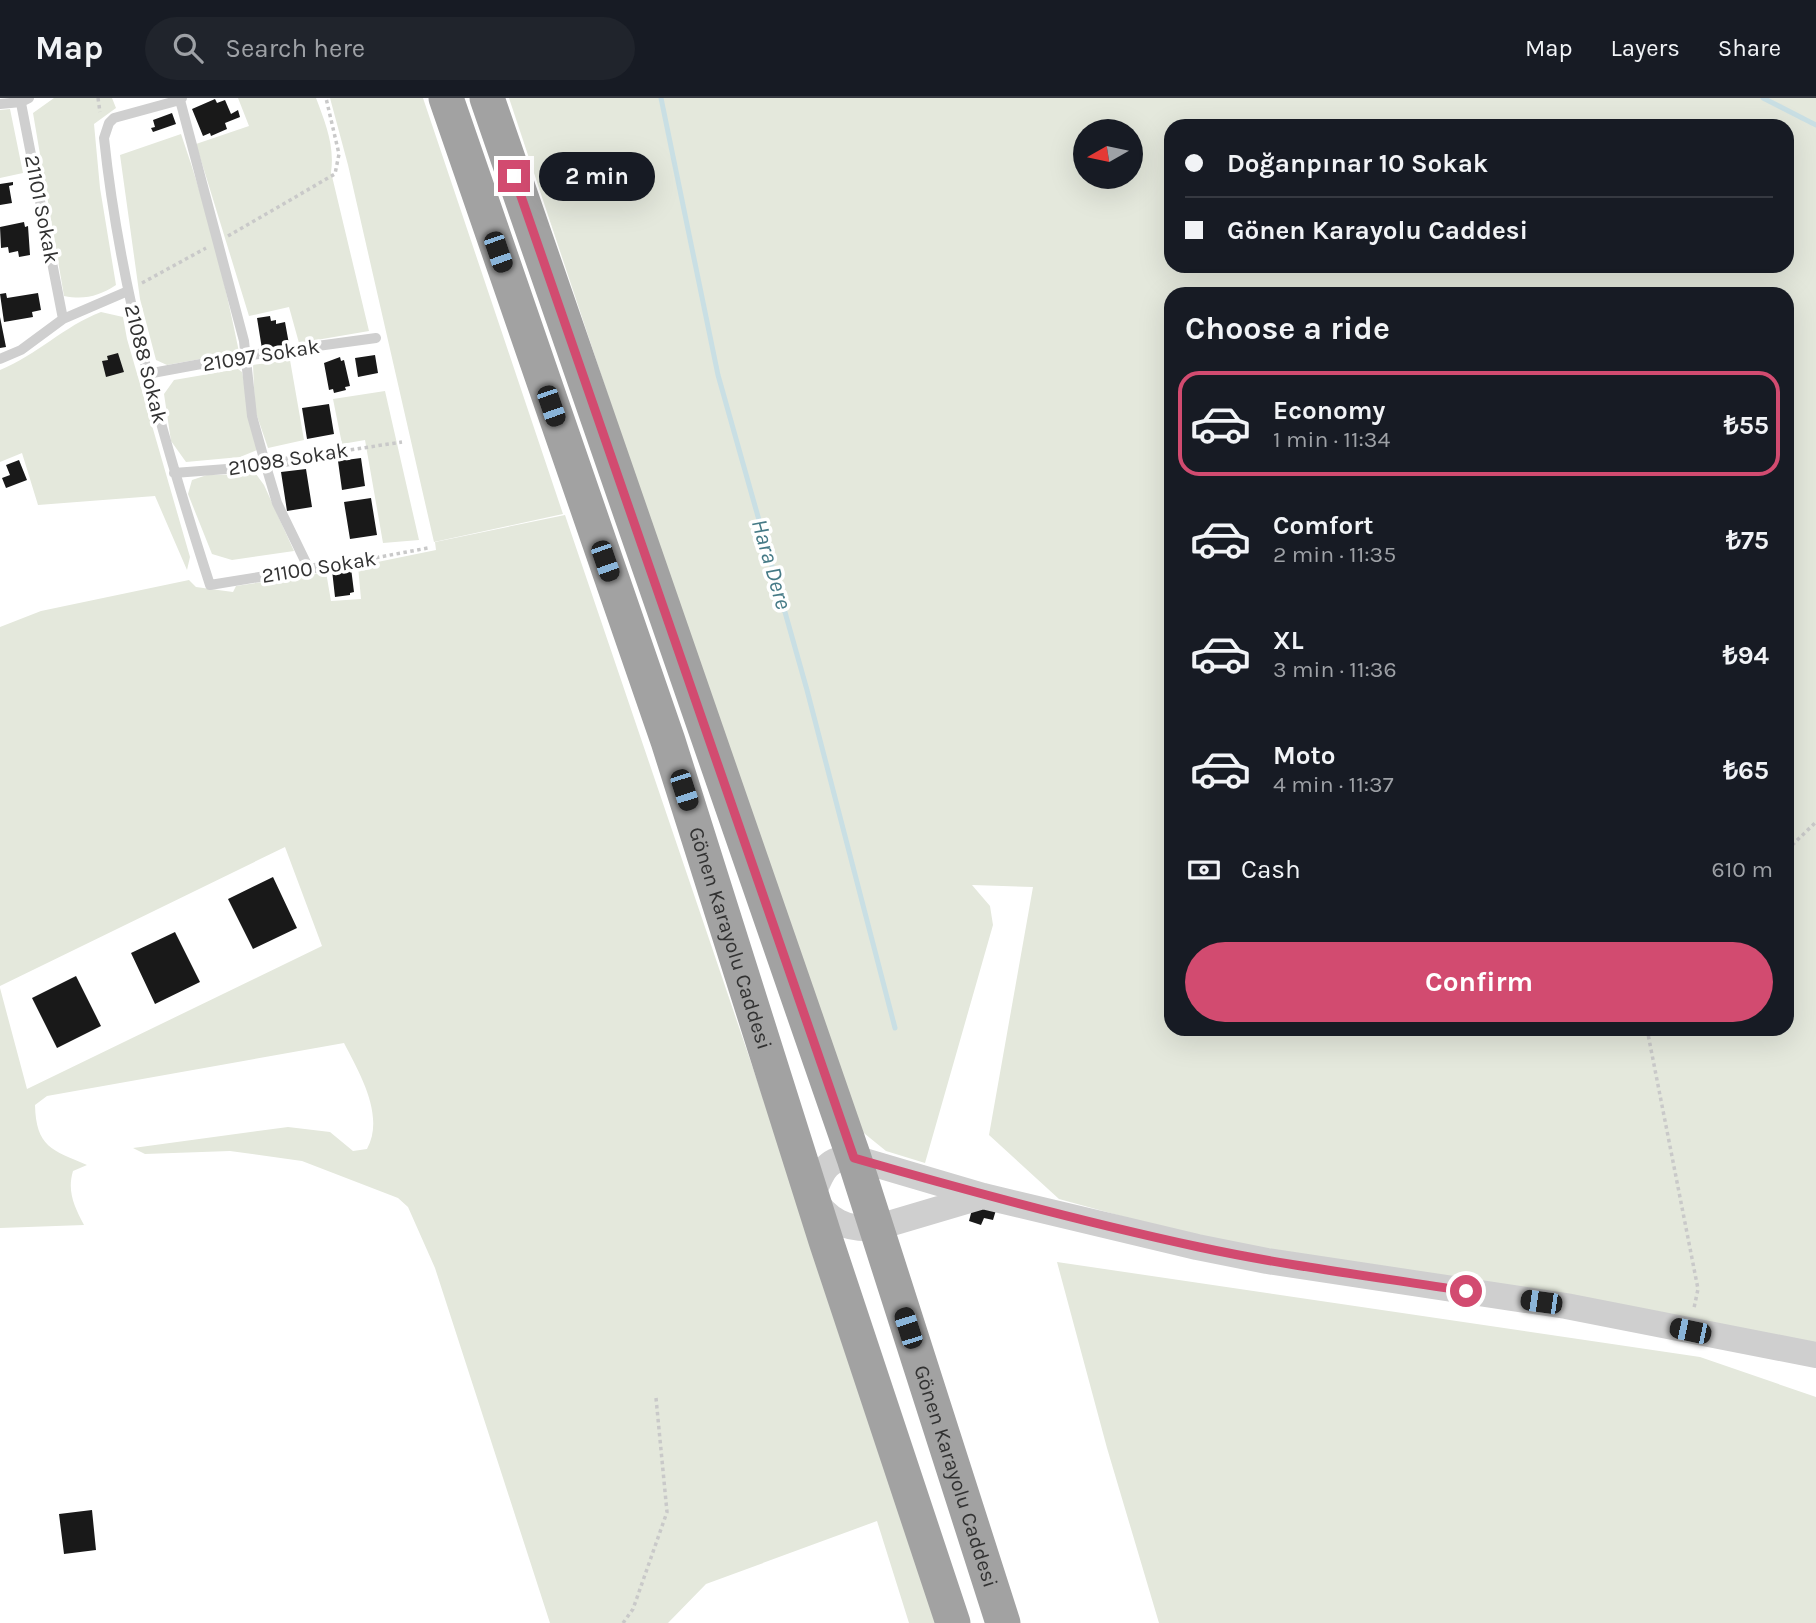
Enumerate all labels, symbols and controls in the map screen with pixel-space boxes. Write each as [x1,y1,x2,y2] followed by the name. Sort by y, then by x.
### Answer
[145,17,635,80] search box
[35,29,103,67] text: Map
[169,29,207,67] icon: search
[225,33,365,64] text: Search here
[1525,34,1573,62] text: Map
[1611,34,1680,62] text: Layers
[1718,34,1781,62] text: Share
[1073,119,1143,189] north arrow
[1073,119,1143,189] map controls
[1227,148,1488,179] text: Doğanpınar 10 Sokak
[538,152,654,200] callout: 2 min
[20,153,64,265] street label: 21101 Sokak
[498,160,530,192] route end
[565,163,629,190] text: 2 min
[1227,215,1528,246] text: Gönen Karayolu Caddesi
[482,229,515,275] car
[120,302,172,426] street label: 21088 Sokak
[1185,310,1390,347] text: Choose a ride
[201,334,321,376] street label: 21097 Sokak
[535,383,568,429] car
[1189,392,1252,455] icon: car
[1273,395,1385,426] text: Economy
[1724,410,1769,441] text: ₺55
[1273,426,1390,453] text: 1 min · 11:34
[226,438,350,480] street label: 21098 Sokak
[1189,507,1252,570] icon: car
[1273,510,1374,541] text: Comfort
[746,516,797,613] water label: Hara Dere
[1726,525,1769,556] text: ₺75
[589,538,622,584] car
[1273,541,1396,568] text: 2 min · 11:35
[260,546,378,588] street label: 21100 Sokak
[1189,622,1252,685] icon: car
[1273,625,1304,656] text: XL
[1723,640,1769,671] text: ₺94
[1273,656,1397,683] text: 3 min · 11:36
[1189,737,1252,800] icon: car
[1273,740,1335,771] text: Moto
[1723,755,1769,786] text: ₺65
[668,767,701,813] car
[1273,771,1393,798] text: 4 min · 11:37
[684,824,777,1052] street label: Gönen Karayolu Caddesi
[1185,851,1223,889] icon: cash
[1241,854,1301,885] text: Cash
[1712,856,1773,883] text: 610 m
[1185,942,1773,1022] button: Confirm
[1450,1275,1482,1307] route start
[1519,1289,1564,1315] car
[892,1305,925,1351] car
[1668,1316,1713,1346] car
[909,1362,1003,1590] street label: Gönen Karayolu Caddesi

